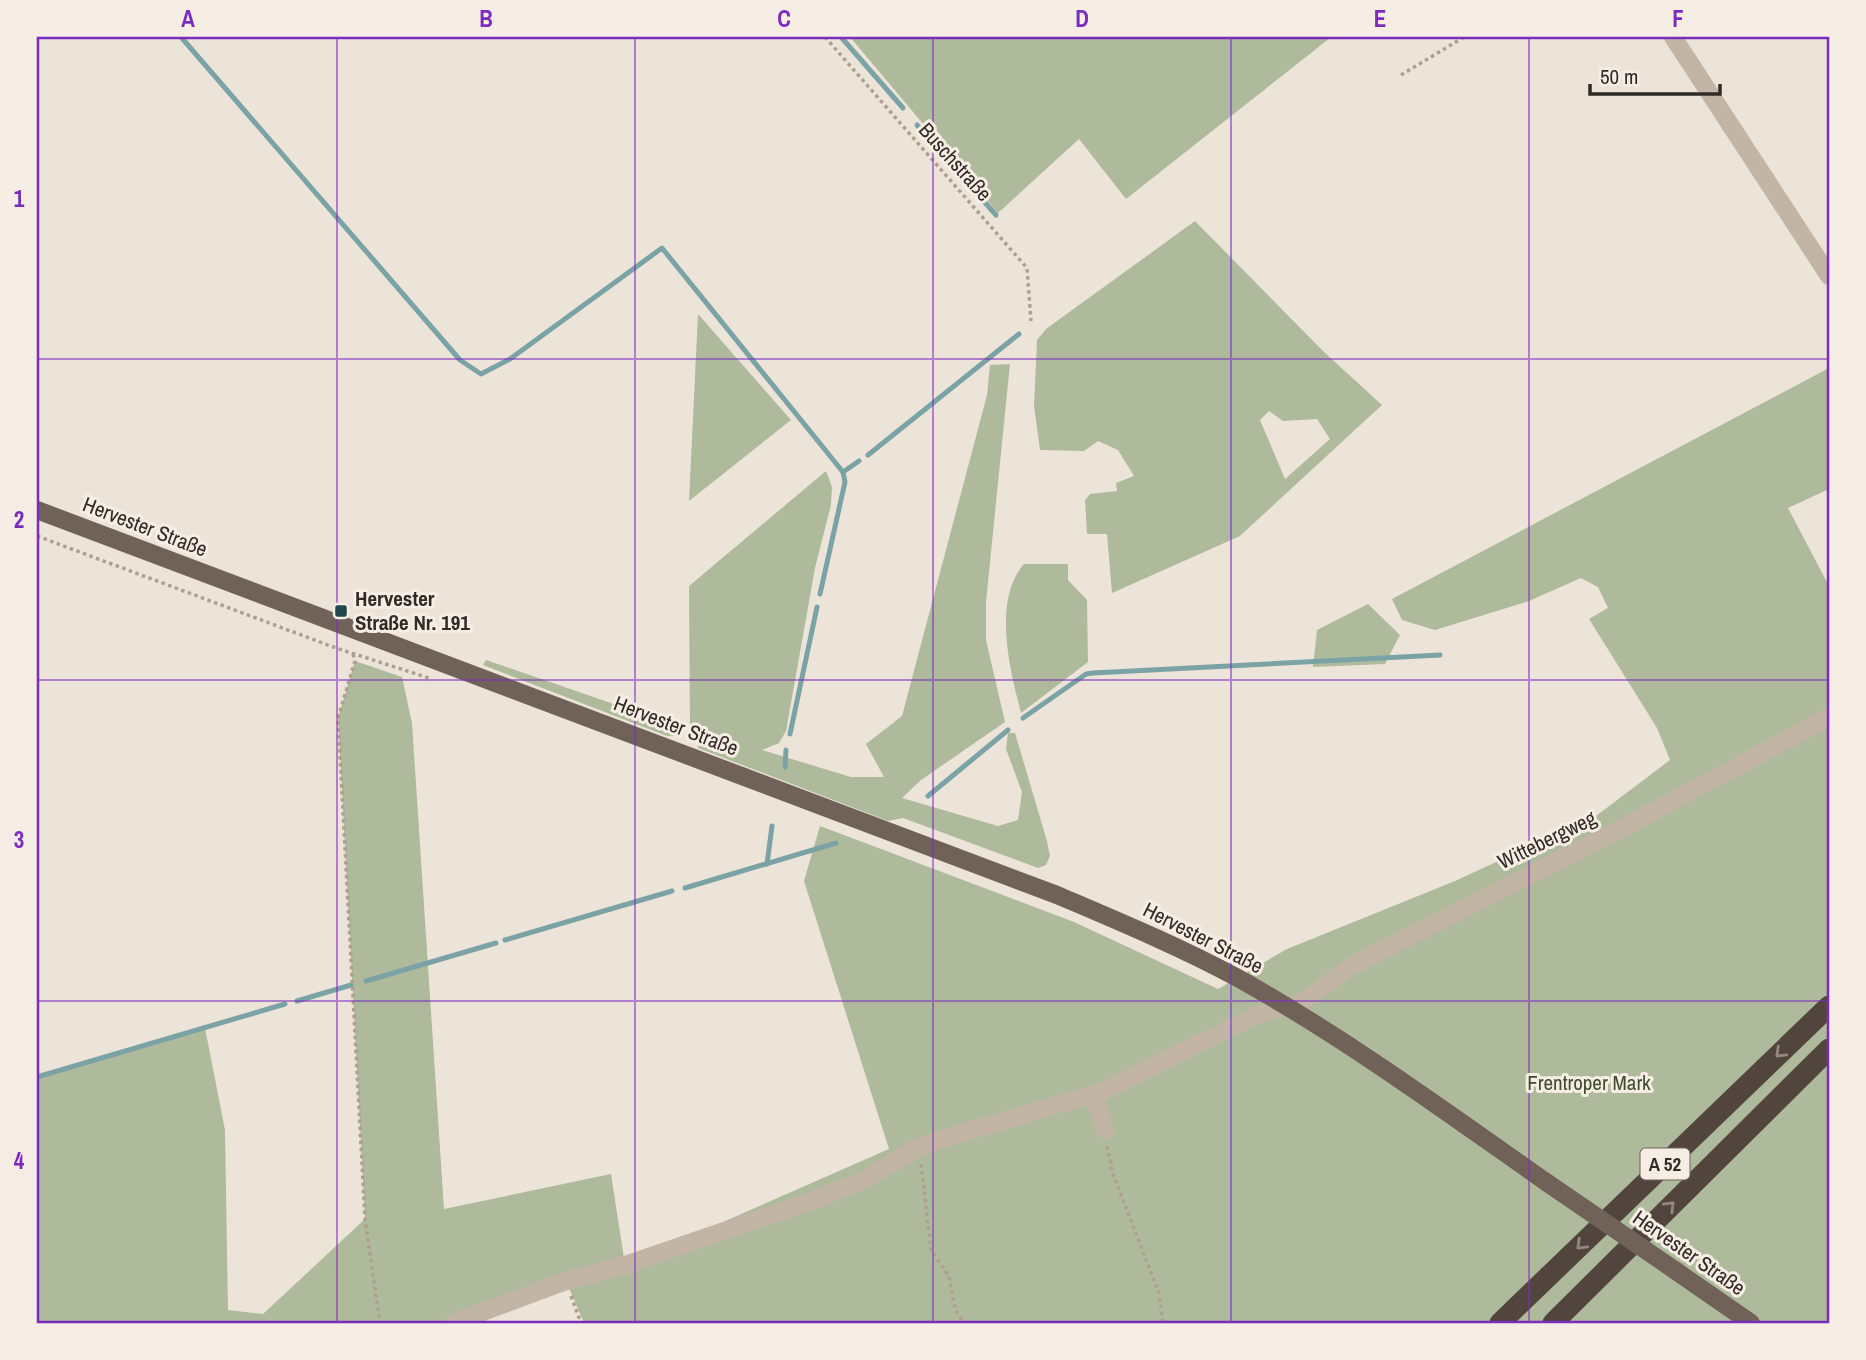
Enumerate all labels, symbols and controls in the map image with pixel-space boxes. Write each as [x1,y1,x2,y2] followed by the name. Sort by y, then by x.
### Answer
[181,3,195,34] text: A
[479,3,493,34] text: B
[777,3,791,34] text: C
[1075,3,1089,34] text: D
[1374,3,1386,34] text: E
[1672,3,1684,34] text: F
[1590,52,1719,96] scale bar
[1600,62,1638,91] text: 50 m
[912,116,998,207] street label: Buschstraße
[14,183,25,214] text: 1
[79,490,212,564] street label: Hervester Straße
[14,504,24,535] text: 2
[355,584,470,637] place label: Hervester Straße Nr. 191
[333,603,349,619] marker: Hervester Straße Nr. 191
[610,689,743,763] street label: Hervester Straße
[1493,803,1601,876] street label: Wittebergweg
[14,824,24,855] text: 3
[1138,895,1268,980] street label: Hervester Straße
[1775,1045,1788,1058] one-way arrow
[1527,1068,1651,1097] park label: Frentroper Mark
[14,1145,25,1176] text: 4
[1640,1148,1690,1180] road number: A 52
[1662,1201,1675,1214] one-way arrow
[1627,1203,1751,1302] street label: Hervester Straße
[1576,1236,1589,1249] one-way arrow

